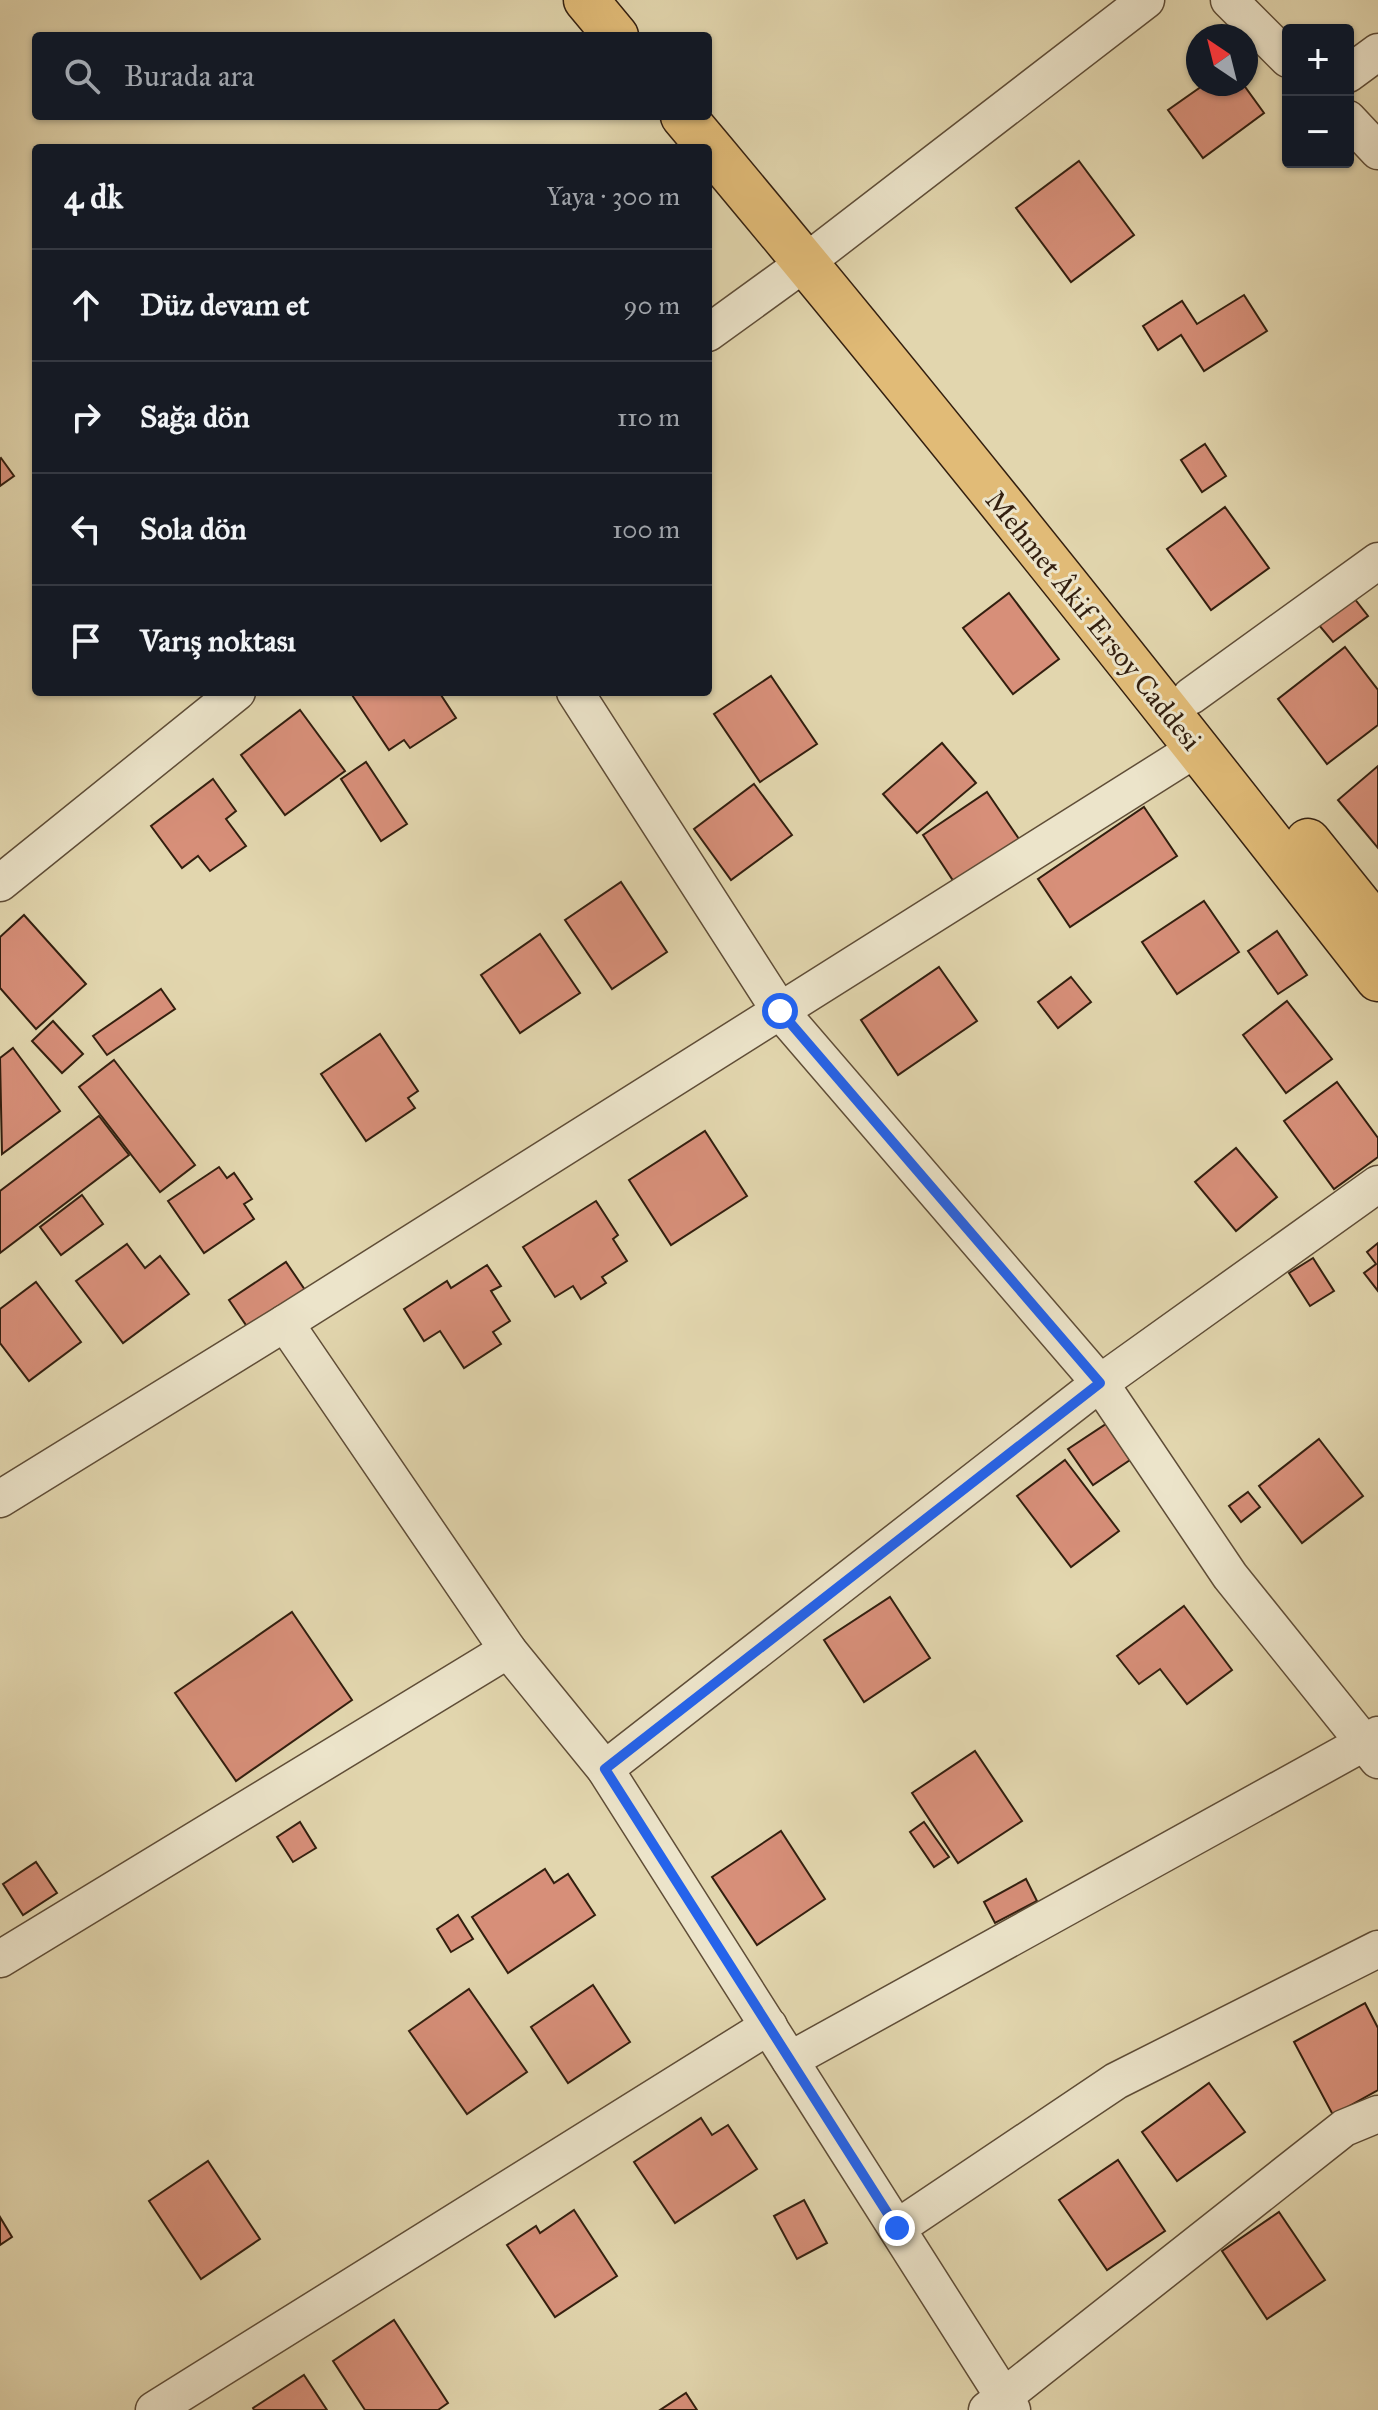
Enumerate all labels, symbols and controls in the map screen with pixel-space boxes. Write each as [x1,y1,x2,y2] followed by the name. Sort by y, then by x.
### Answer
[1186,24,1258,96] north arrow
[1282,24,1354,168] map controls
[1282,24,1354,96] button: +
[32,32,712,120] search box
[60,54,104,98] icon: search
[124,58,255,94] text: Burada ara
[1282,96,1354,168] button: −
[64,176,123,217] text: 4 dk
[546,180,680,212] text: Yaya · 300 m
[64,283,108,327] icon: ahead
[140,287,309,323] text: Düz devam et
[623,289,680,321] text: 90 m
[64,395,108,439] icon: right
[140,399,250,435] text: Sağa dön
[617,401,680,433] text: 110 m
[978,483,1209,758] street label: Mehmet Âkif Ersoy Caddesi
[64,507,108,551] icon: left
[140,511,246,547] text: Sola dön
[612,513,680,545] text: 100 m
[64,619,108,663] icon: arrive
[140,623,296,659] text: Varış noktası
[762,993,798,1029] route start
[879,2210,915,2246] route end

